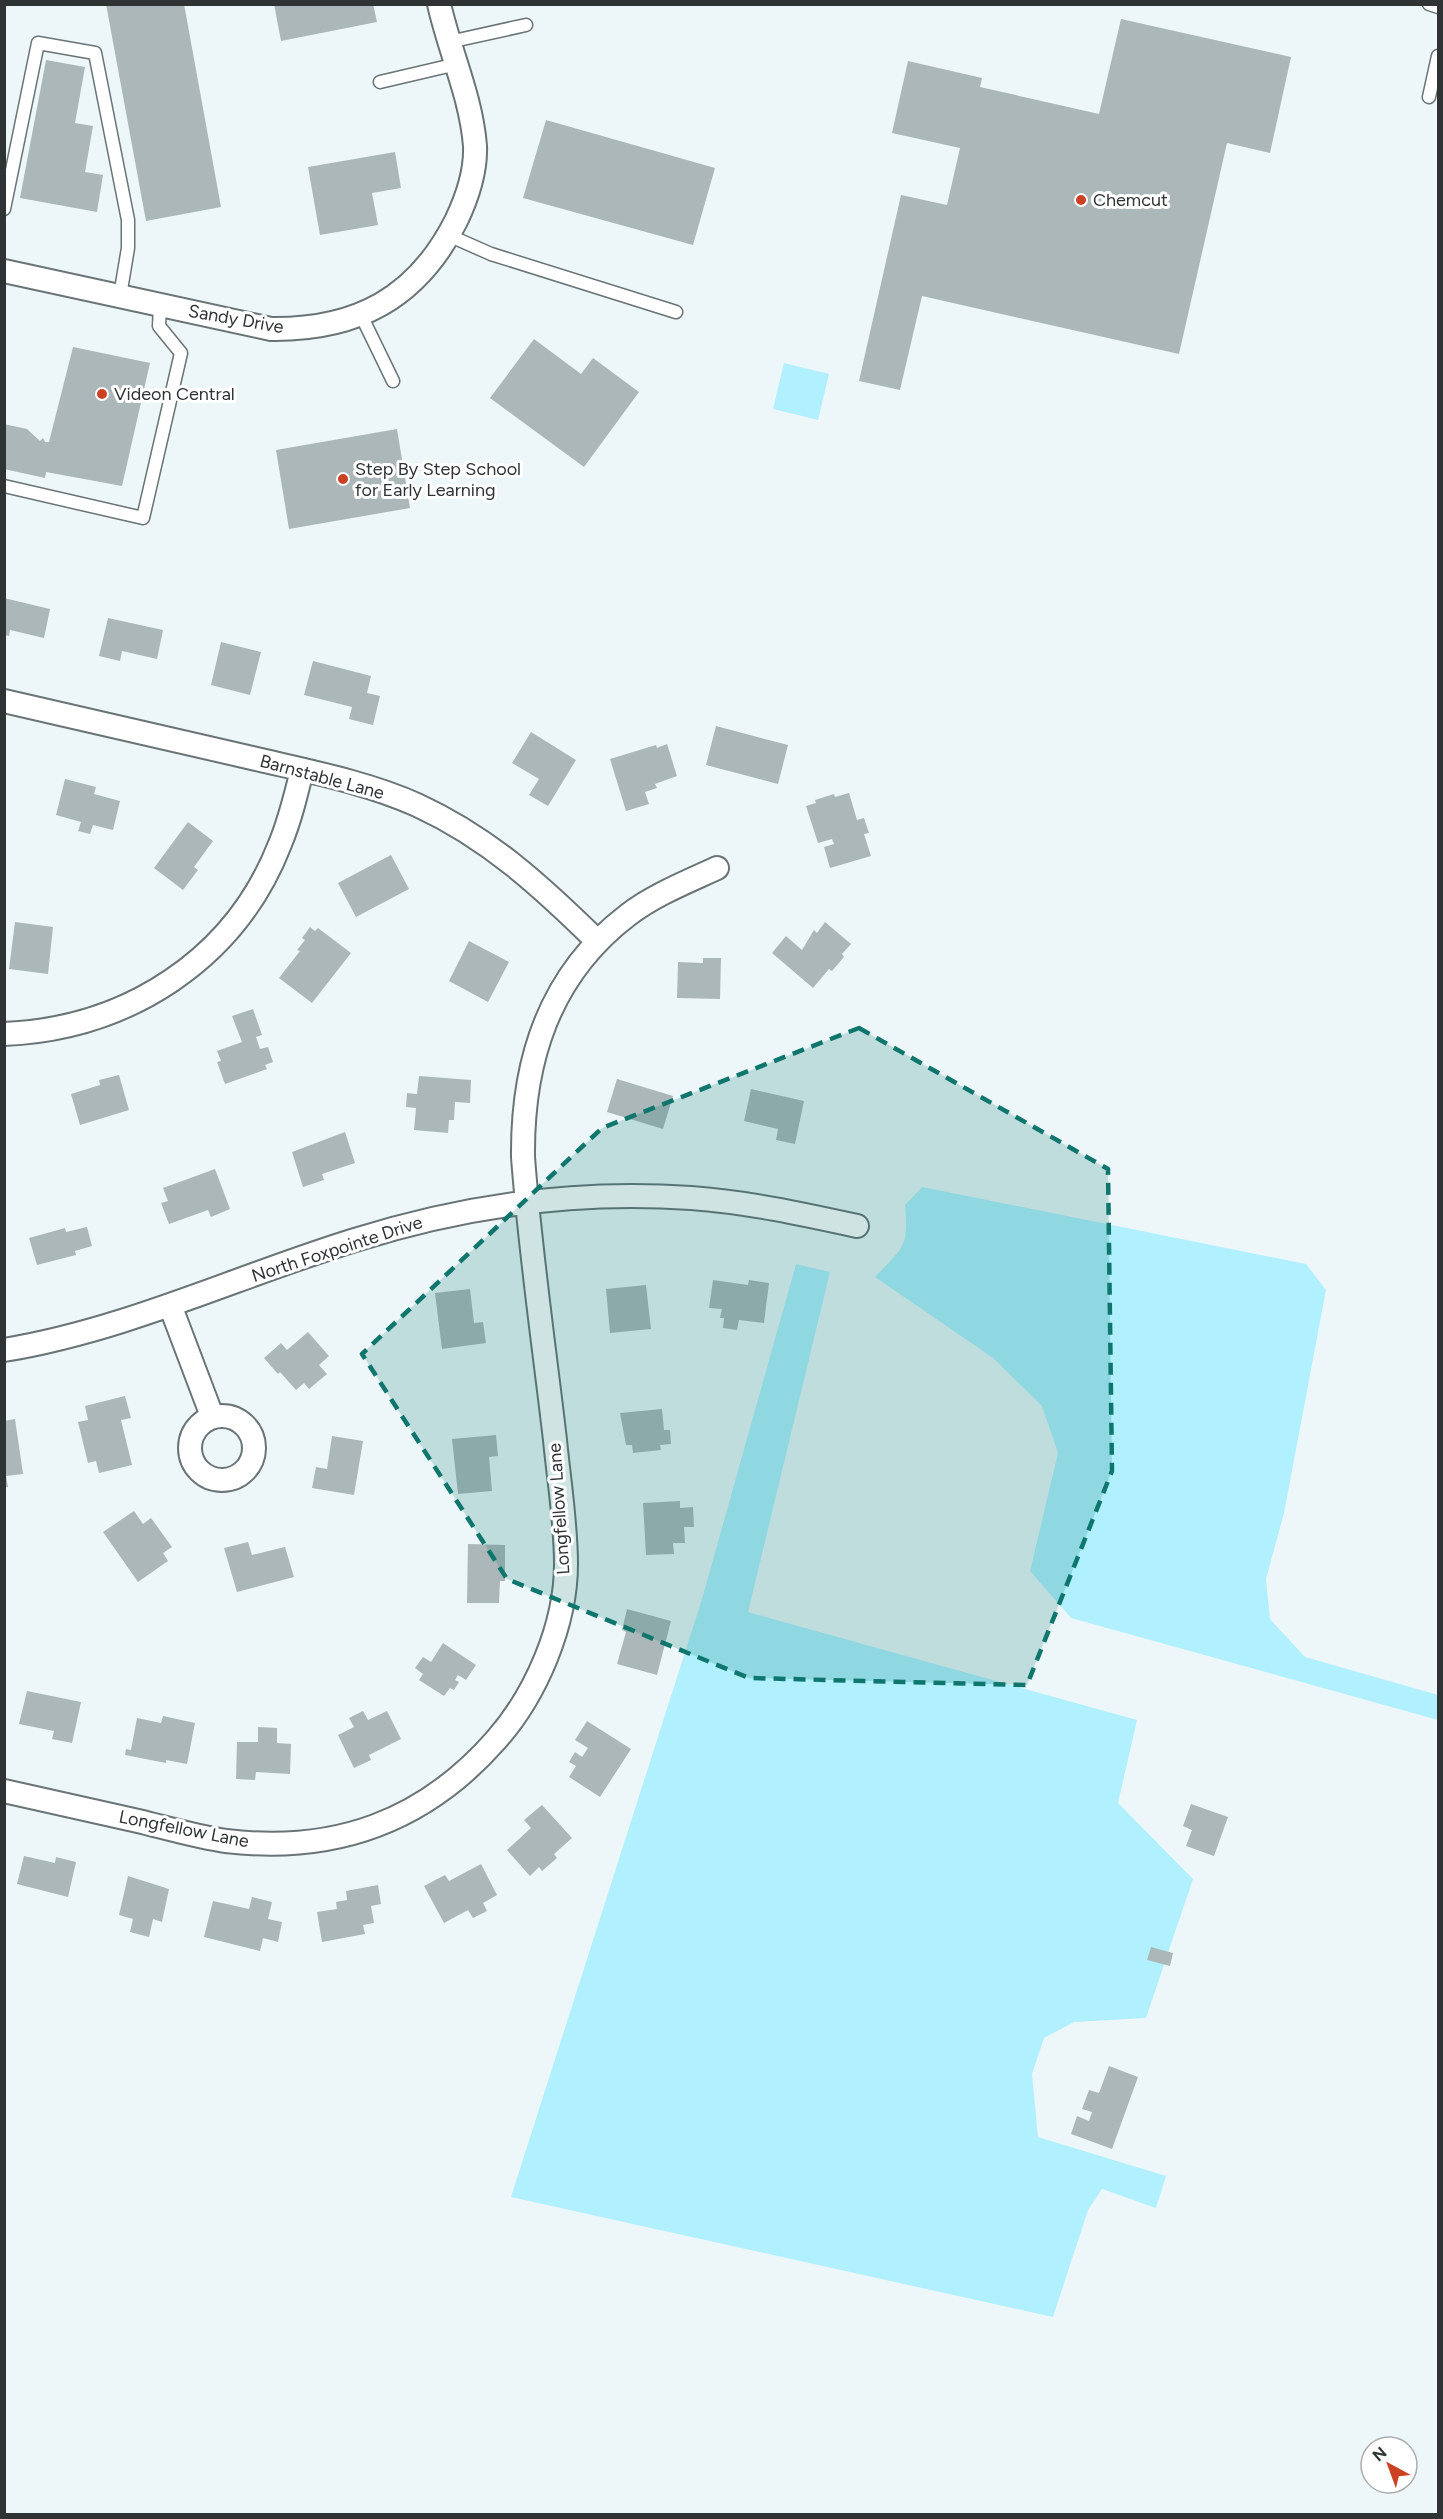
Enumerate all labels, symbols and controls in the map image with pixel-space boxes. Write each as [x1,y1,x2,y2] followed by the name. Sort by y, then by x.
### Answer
[1093,189,1168,211] place label: Chemcut
[1074,193,1088,207] marker: Chemcut
[187,300,286,338] street label: Sandy Drive
[114,383,235,405] place label: Videon Central
[95,387,109,401] marker: Videon Central
[355,458,521,501] place label: Step By Step School for Early Learning
[336,472,350,486] marker: Step By Step School for Early Learning
[257,750,387,804] street label: Barnstable Lane
[249,1211,425,1287] street label: North Foxpointe Drive
[543,1442,575,1576] street label: Longfellow Lane
[117,1806,251,1852] street label: Longfellow Lane
[1359,2435,1419,2495] north arrow
[1369,2443,1390,2465] text: N

